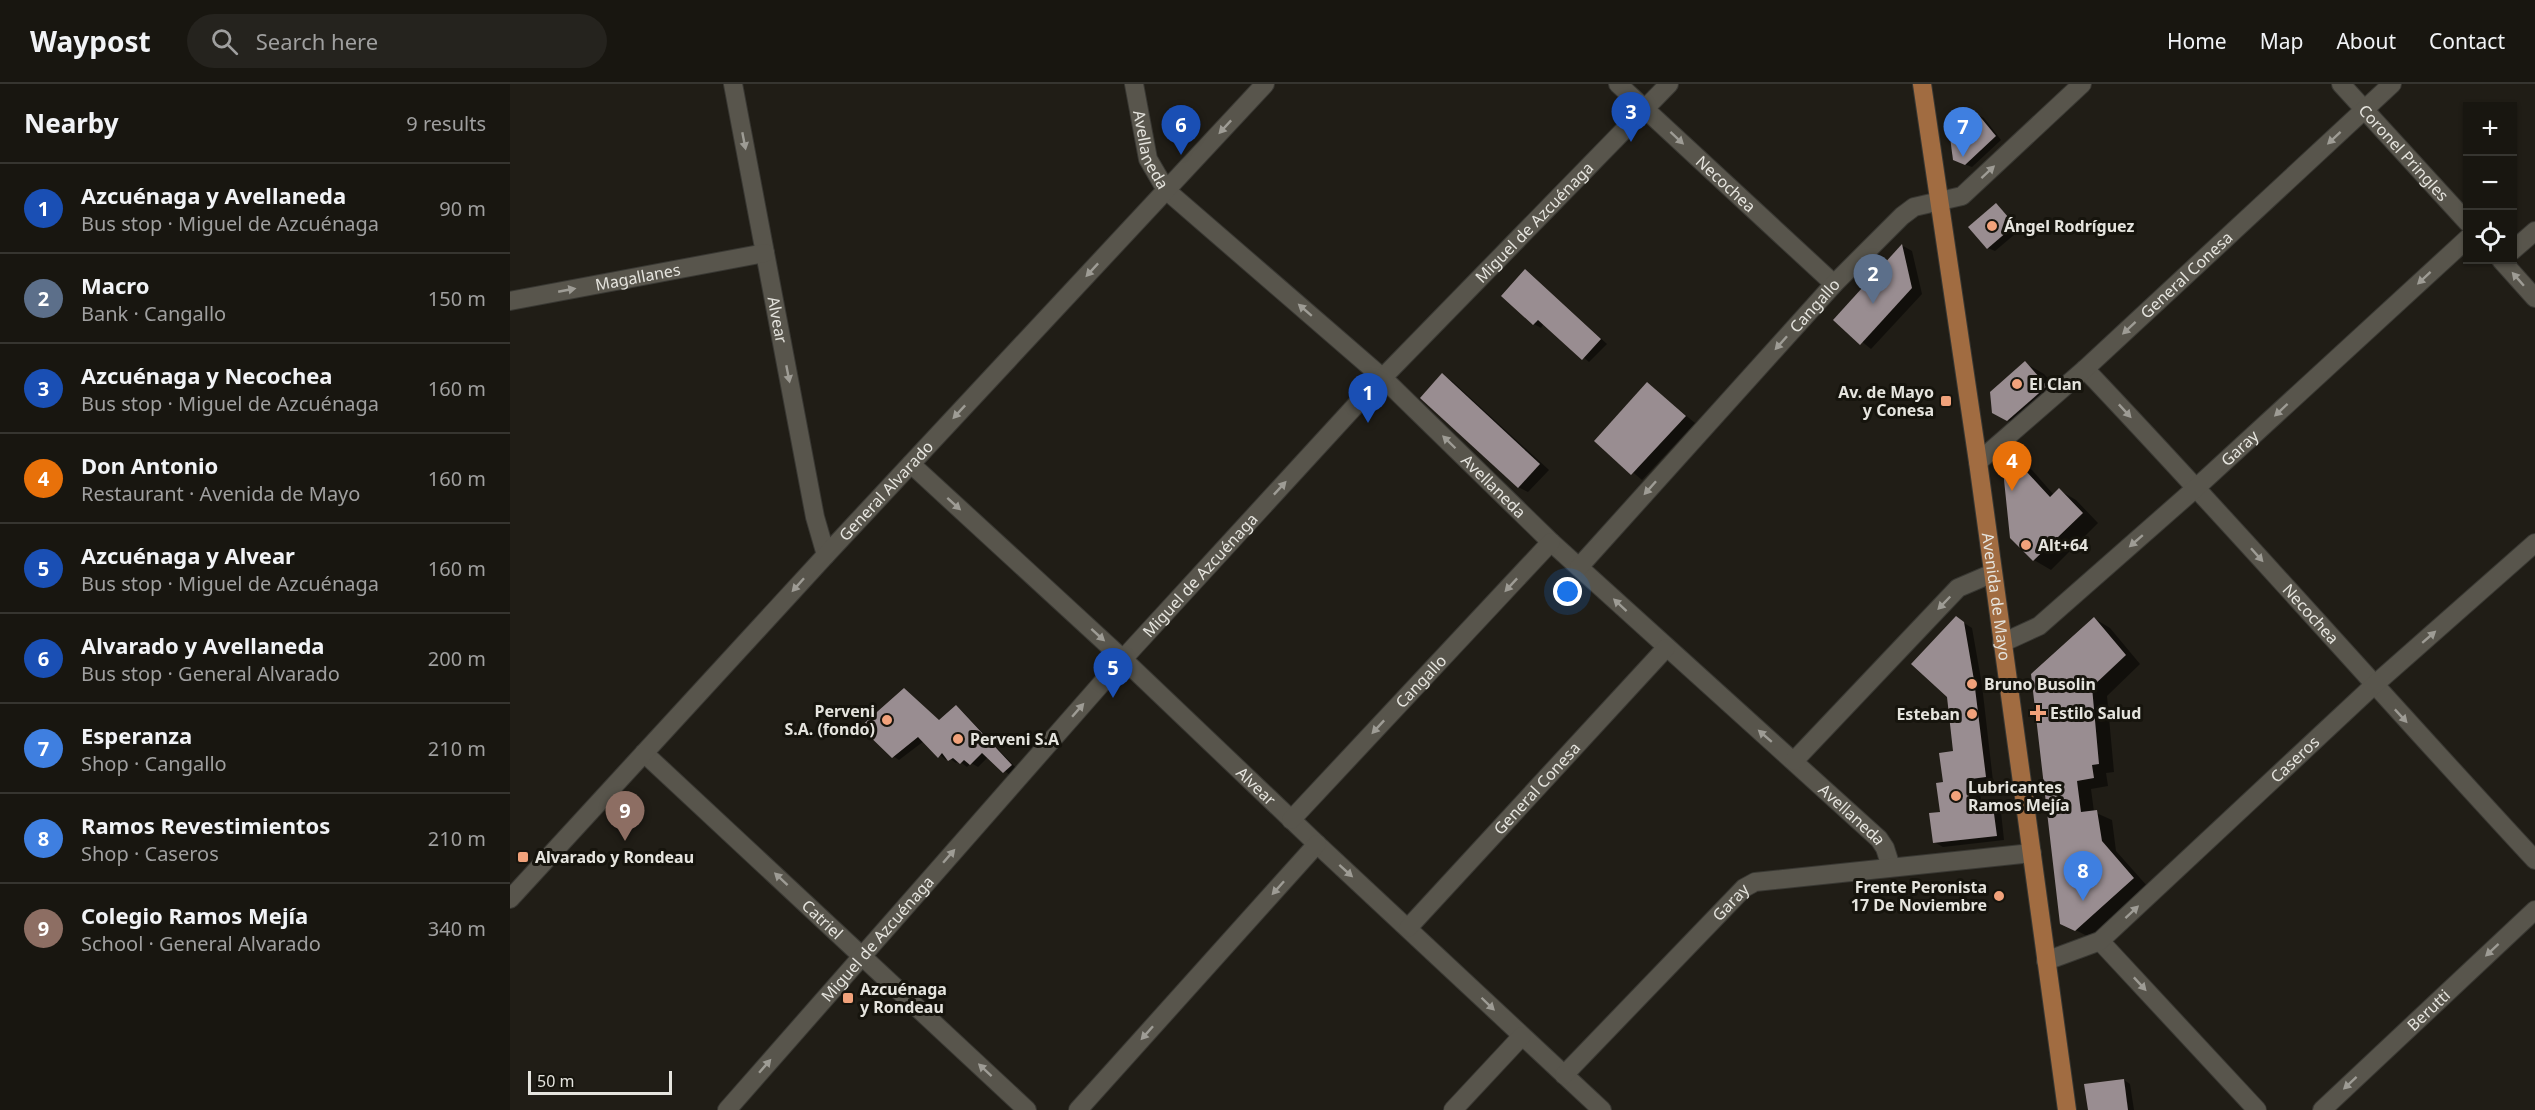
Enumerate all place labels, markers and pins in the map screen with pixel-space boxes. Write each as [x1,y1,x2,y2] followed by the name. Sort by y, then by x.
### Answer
[1612,92,1650,142] pin: 3
[1162,106,1200,155] pin: 6
[1944,107,1982,157] pin: 7
[2004,215,2135,237] place label: Ángel Rodríguez
[1985,219,1999,233] marker: Ángel Rodríguez
[1854,254,1892,304] pin: 2
[2029,373,2082,395] place label: El Clan
[1348,374,1388,423] pin: 1
[2010,377,2024,391] marker: El Clan
[1838,381,1934,421] place label: Av. de Mayo y Conesa
[1939,394,1953,408] marker: Av. de Mayo y Conesa
[1992,442,2032,491] pin: 4
[2038,534,2088,556] place label: Alt+64
[2019,538,2033,552] marker: Alt+64
[1094,648,1132,698] pin: 5
[1984,673,2096,695] place label: Bruno Busolin
[1965,677,1979,691] marker: Bruno Busolin
[784,700,875,740] place label: Perveni S.A. (fondo)
[2050,702,2141,724] place label: Estilo Salud
[1896,703,1960,725] place label: Esteban
[2031,706,2045,720] marker: Estilo Salud
[1965,707,1979,721] marker: Esteban
[880,713,894,727] marker: Perveni S.A. (fondo)
[970,728,1060,750] place label: Perveni S.A
[951,732,965,746] marker: Perveni S.A
[1968,776,2070,816] place label: Lubricantes Ramos Mejía
[1949,789,1963,803] marker: Lubricantes Ramos Mejía
[606,792,644,841] pin: 9
[535,846,694,868] place label: Alvarado y Rondeau
[516,850,530,864] marker: Alvarado y Rondeau
[2064,852,2102,901] pin: 8
[1851,876,1987,916] place label: Frente Peronista 17 De Noviembre
[1992,889,2006,903] marker: Frente Peronista 17 De Noviembre
[860,978,947,1018] place label: Azcuénaga y Rondeau
[841,991,855,1005] marker: Azcuénaga y Rondeau

